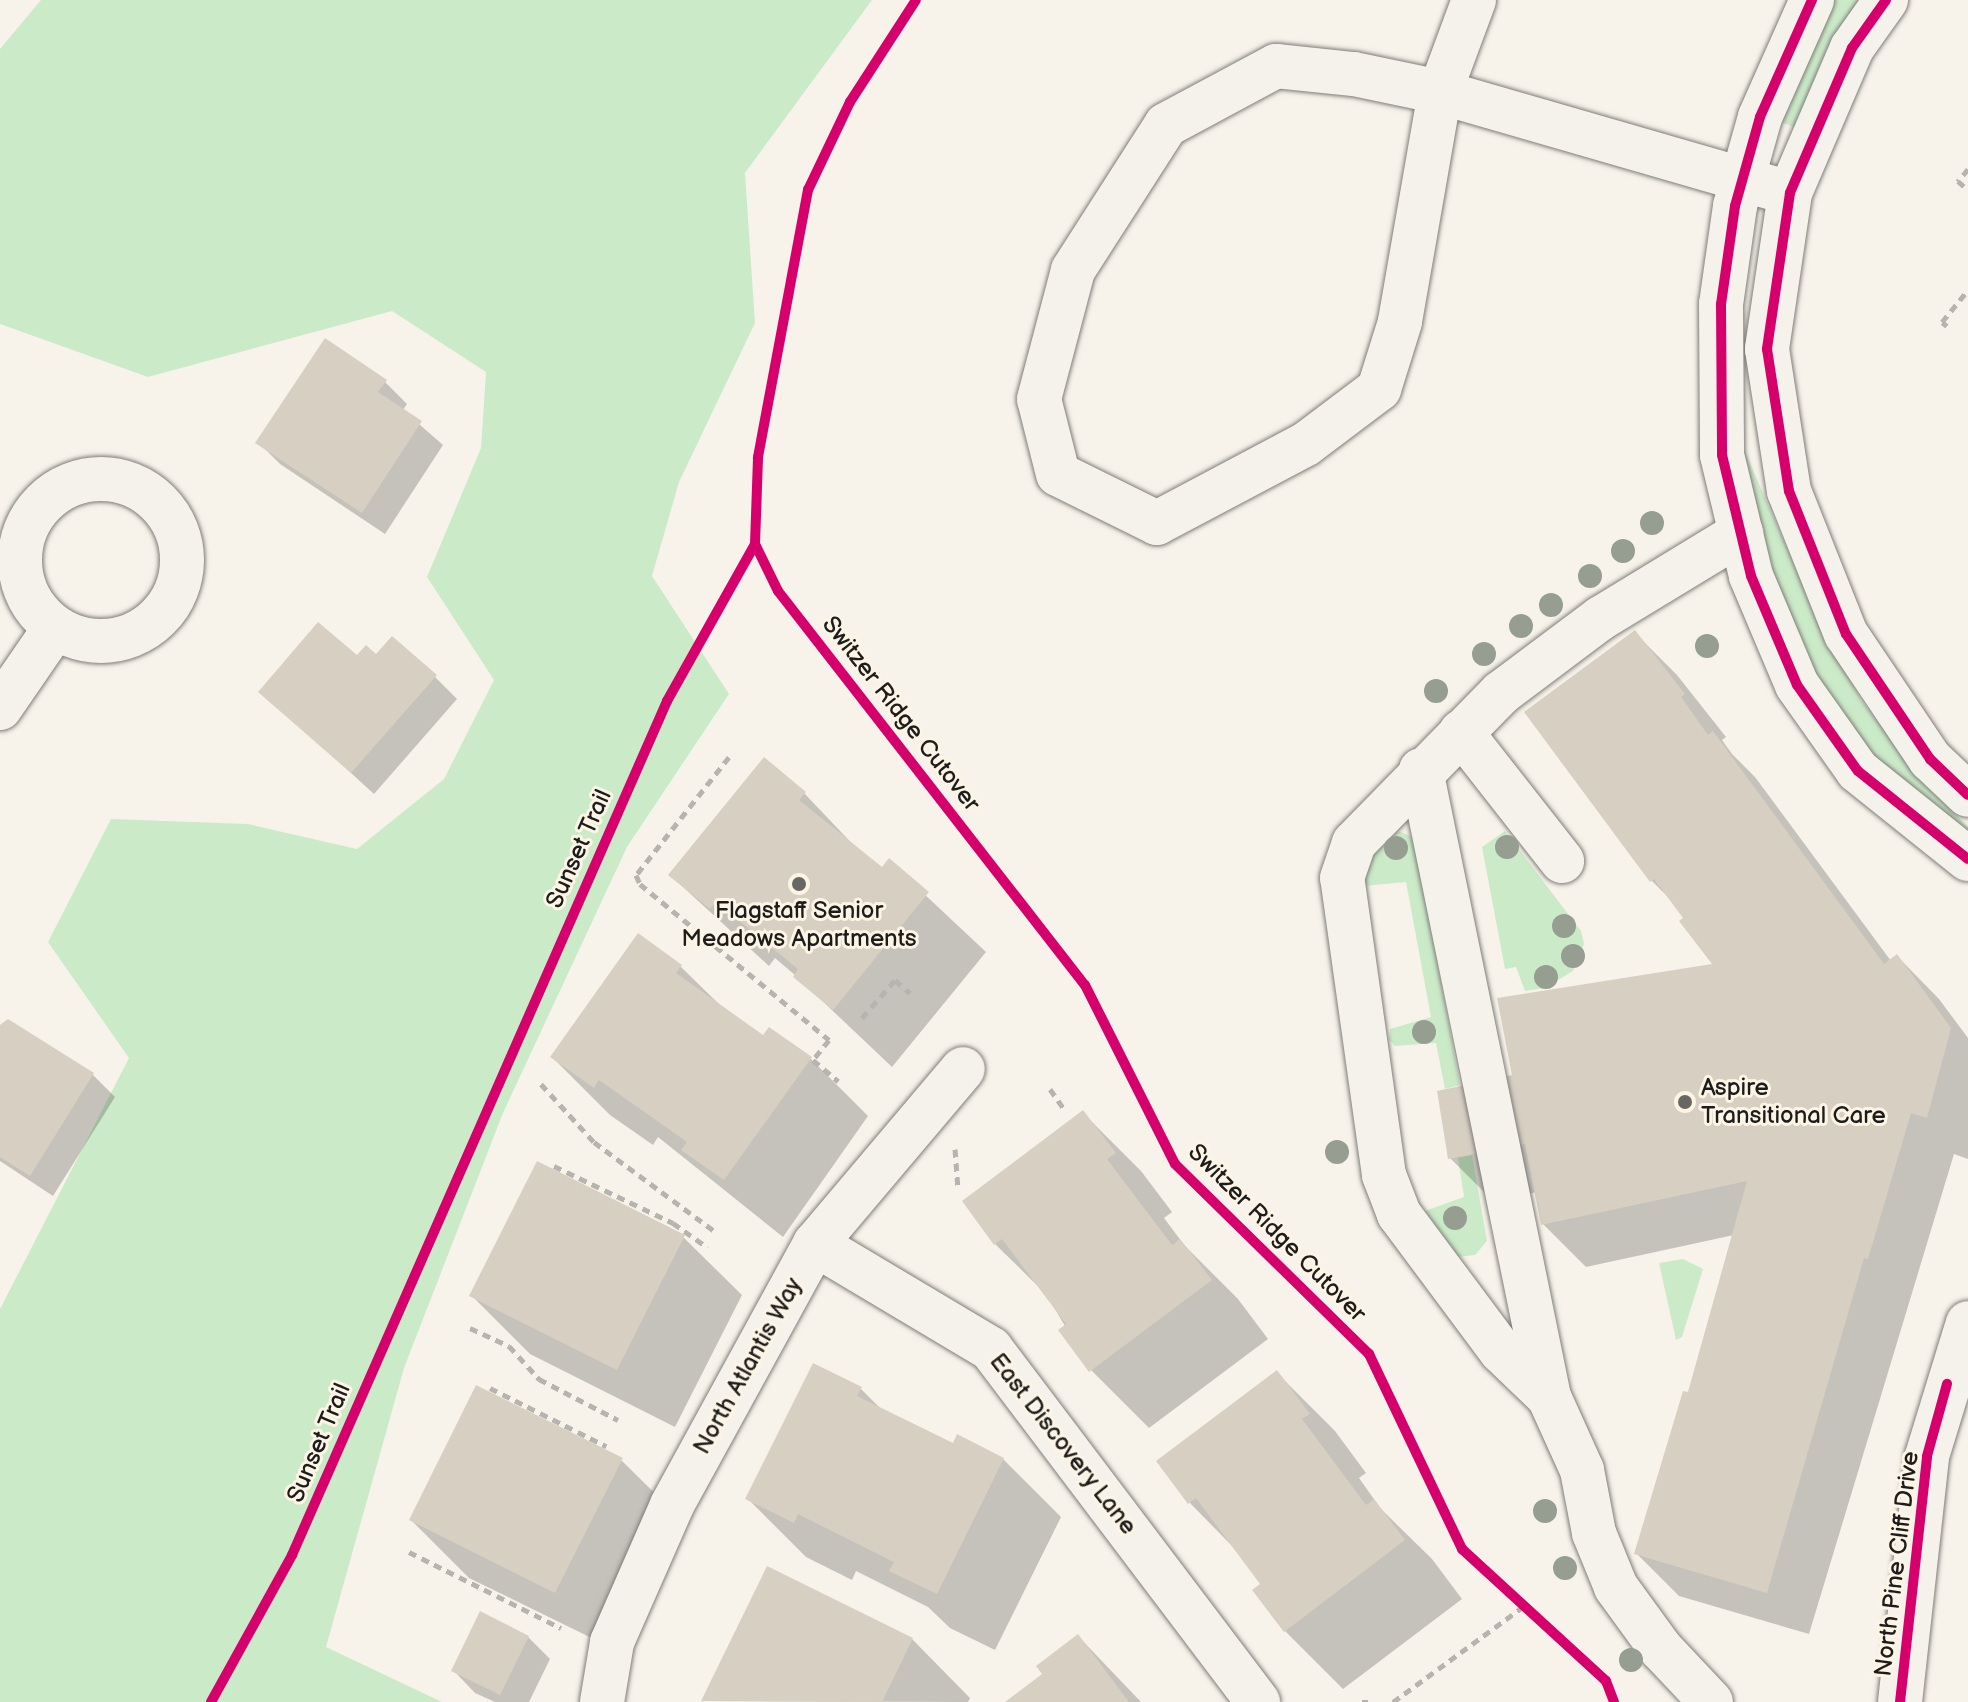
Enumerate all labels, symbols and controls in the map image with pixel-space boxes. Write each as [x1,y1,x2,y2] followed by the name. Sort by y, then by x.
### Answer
[816,611,986,817] street label: Switzer Ridge Cutover
[540,785,618,913] street label: Sunset Trail
[790,875,808,893] marker: Flagstaff Senior Meadows Apartments
[681,897,917,953] place label: Flagstaff Senior Meadows Apartments
[1701,1074,1886,1130] place label: Aspire Transitional Care
[1676,1093,1694,1111] marker: Aspire Transitional Care
[1182,1138,1372,1328] street label: Switzer Ridge Cutover
[687,1272,809,1460] street label: North Atlantis Way
[983,1347,1143,1541] street label: East Discovery Lane
[281,1379,357,1507] street label: Sunset Trail
[1869,1450,1925,1678] street label: North Pine Cliff Drive

